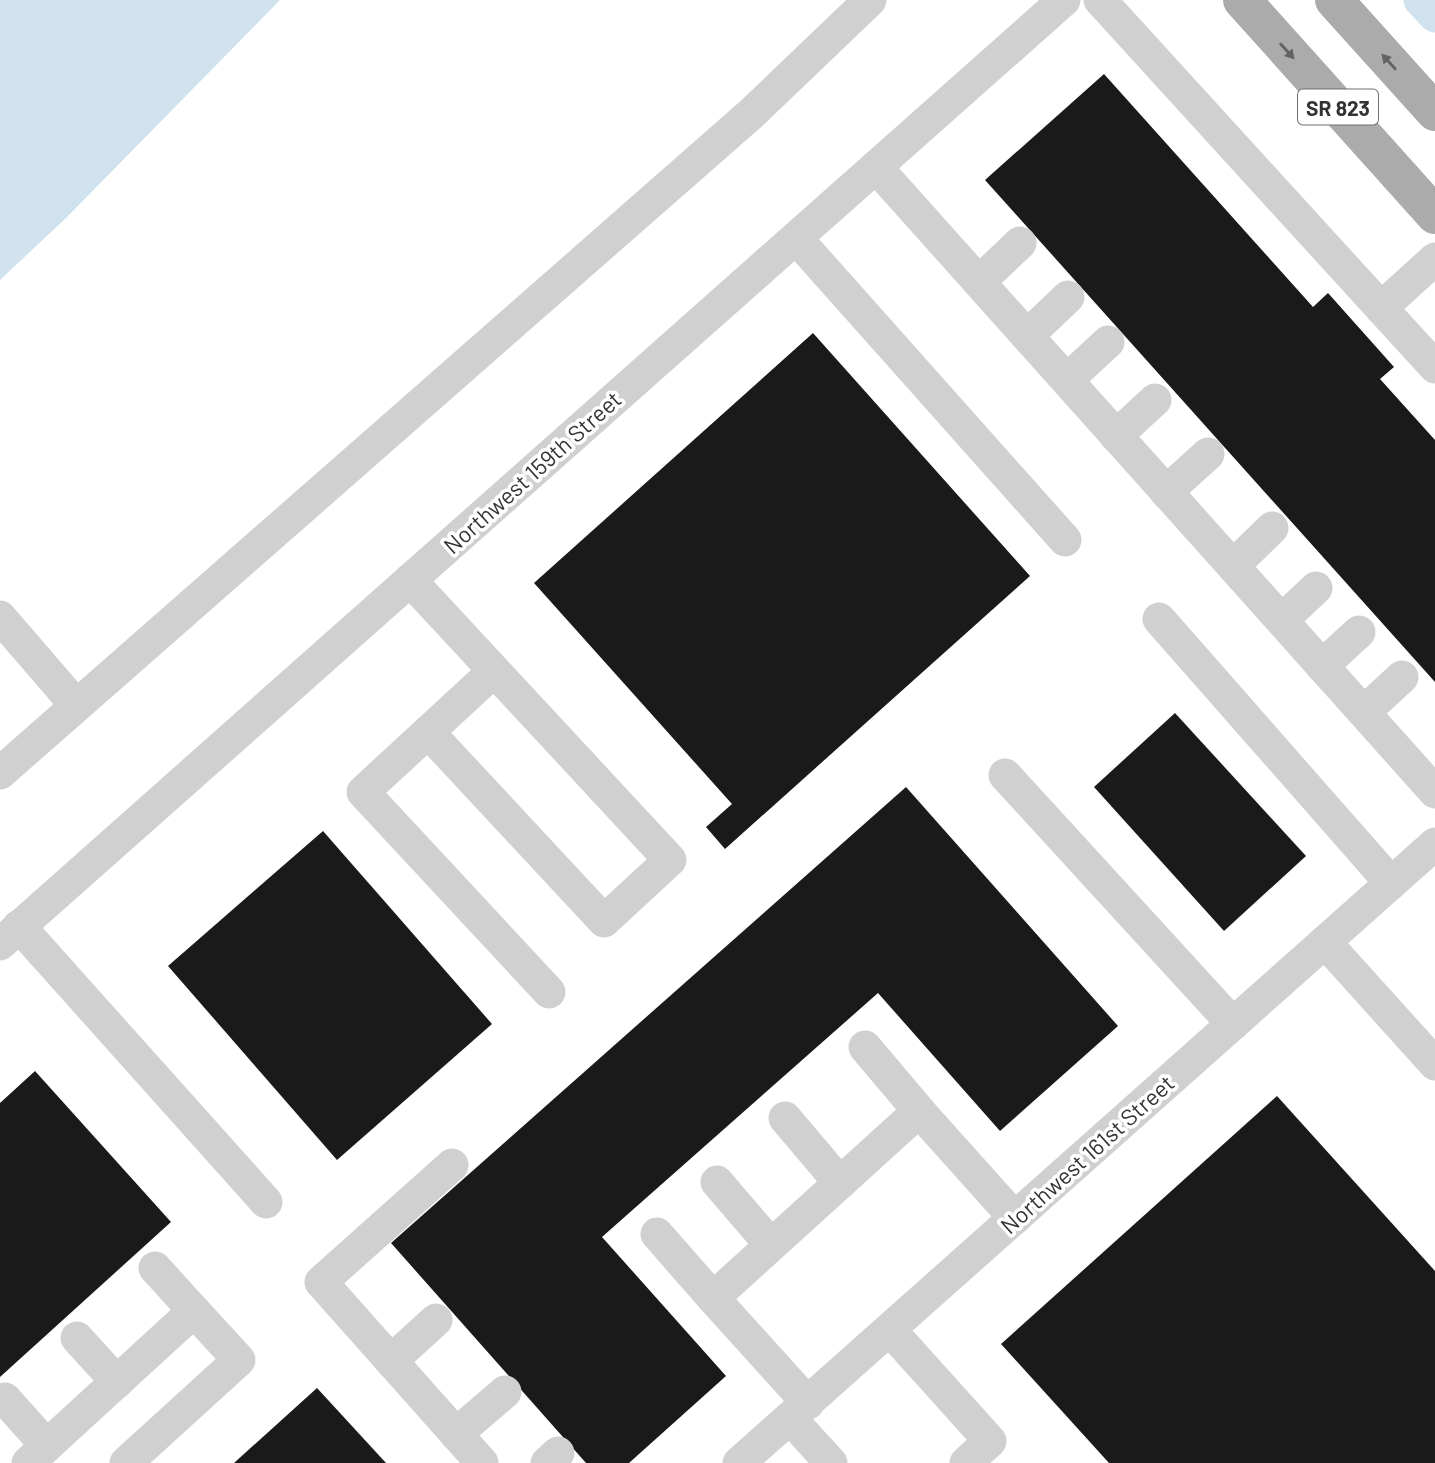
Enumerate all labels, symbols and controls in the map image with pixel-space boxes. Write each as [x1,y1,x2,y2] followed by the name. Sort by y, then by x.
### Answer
[1279,42,1295,59] one-way arrow
[1381,53,1397,71] one-way arrow
[1298,90,1378,124] road number: SR 823
[437,385,627,559] street label: Northwest 159th Street
[994,1069,1180,1239] street label: Northwest 161st Street

